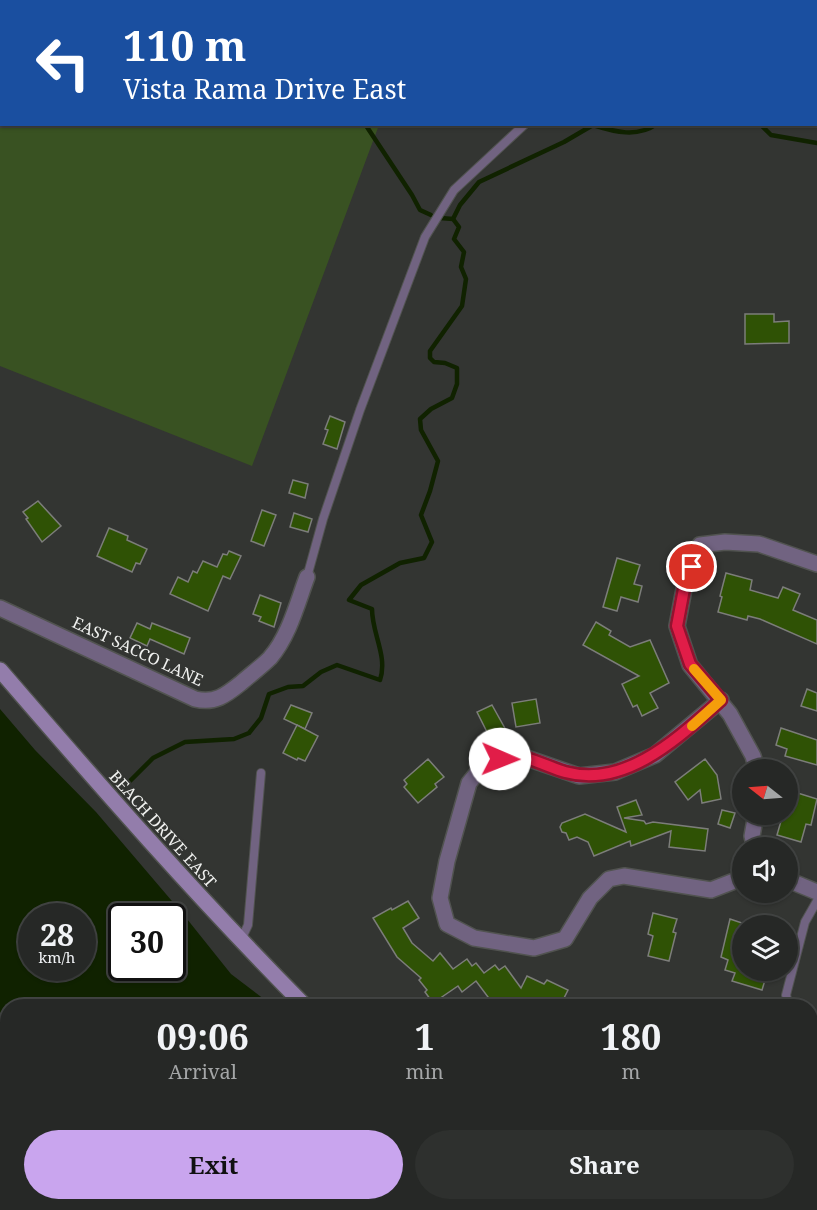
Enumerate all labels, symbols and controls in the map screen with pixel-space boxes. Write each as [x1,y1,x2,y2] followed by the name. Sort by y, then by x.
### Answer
[123,16,247,73] text: 110 m
[24,24,102,102] icon: left
[123,70,406,107] text: Vista Rama Drive East
[666,541,717,592] pin
[675,550,708,583] icon: arrive
[69,611,207,691] street label: EAST SACCO LANE
[468,727,532,791] position arrow
[732,759,798,825] north arrow
[732,759,798,981] map controls
[104,766,222,892] street label: BEACH DRIVE EAST
[732,837,798,903] button: sound
[108,903,186,981] speed limit sign: 30
[40,914,74,955] text: 28
[732,915,798,981] button: layers
[39,947,75,967] text: km/h
[157,1012,249,1061] text: 09:06
[414,1012,435,1061] text: 1
[600,1012,661,1061] text: 180
[169,1058,237,1085] text: Arrival
[406,1058,444,1085] text: min
[621,1058,640,1085] text: m
[24,1130,403,1199] button: Exit
[415,1130,794,1199] button: Share

